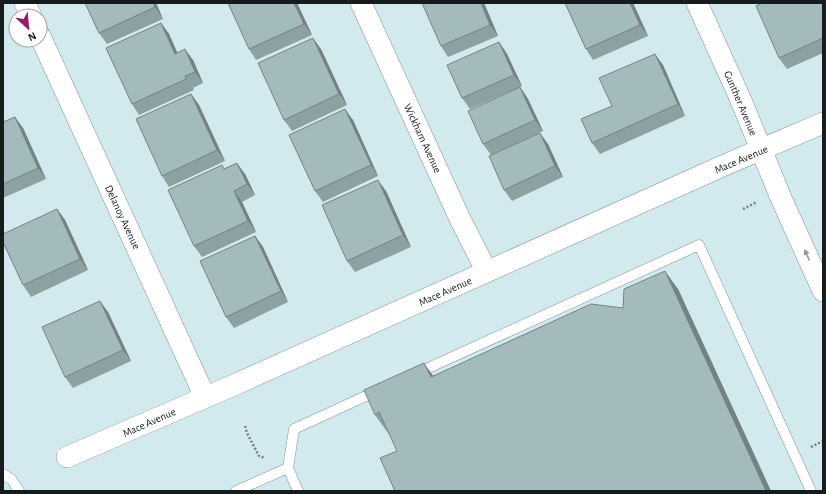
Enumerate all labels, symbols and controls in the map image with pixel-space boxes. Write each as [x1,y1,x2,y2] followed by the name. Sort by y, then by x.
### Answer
[8,8,48,48] north arrow
[26,30,38,43] text: N
[722,69,759,137] street label: Gunther Avenue
[402,102,443,175] street label: Wickham Avenue
[713,143,769,176] street label: Mace Avenue
[103,183,142,251] street label: Delanoy Avenue
[804,250,810,261] one-way arrow
[417,275,473,308] street label: Mace Avenue
[121,406,177,439] street label: Mace Avenue

